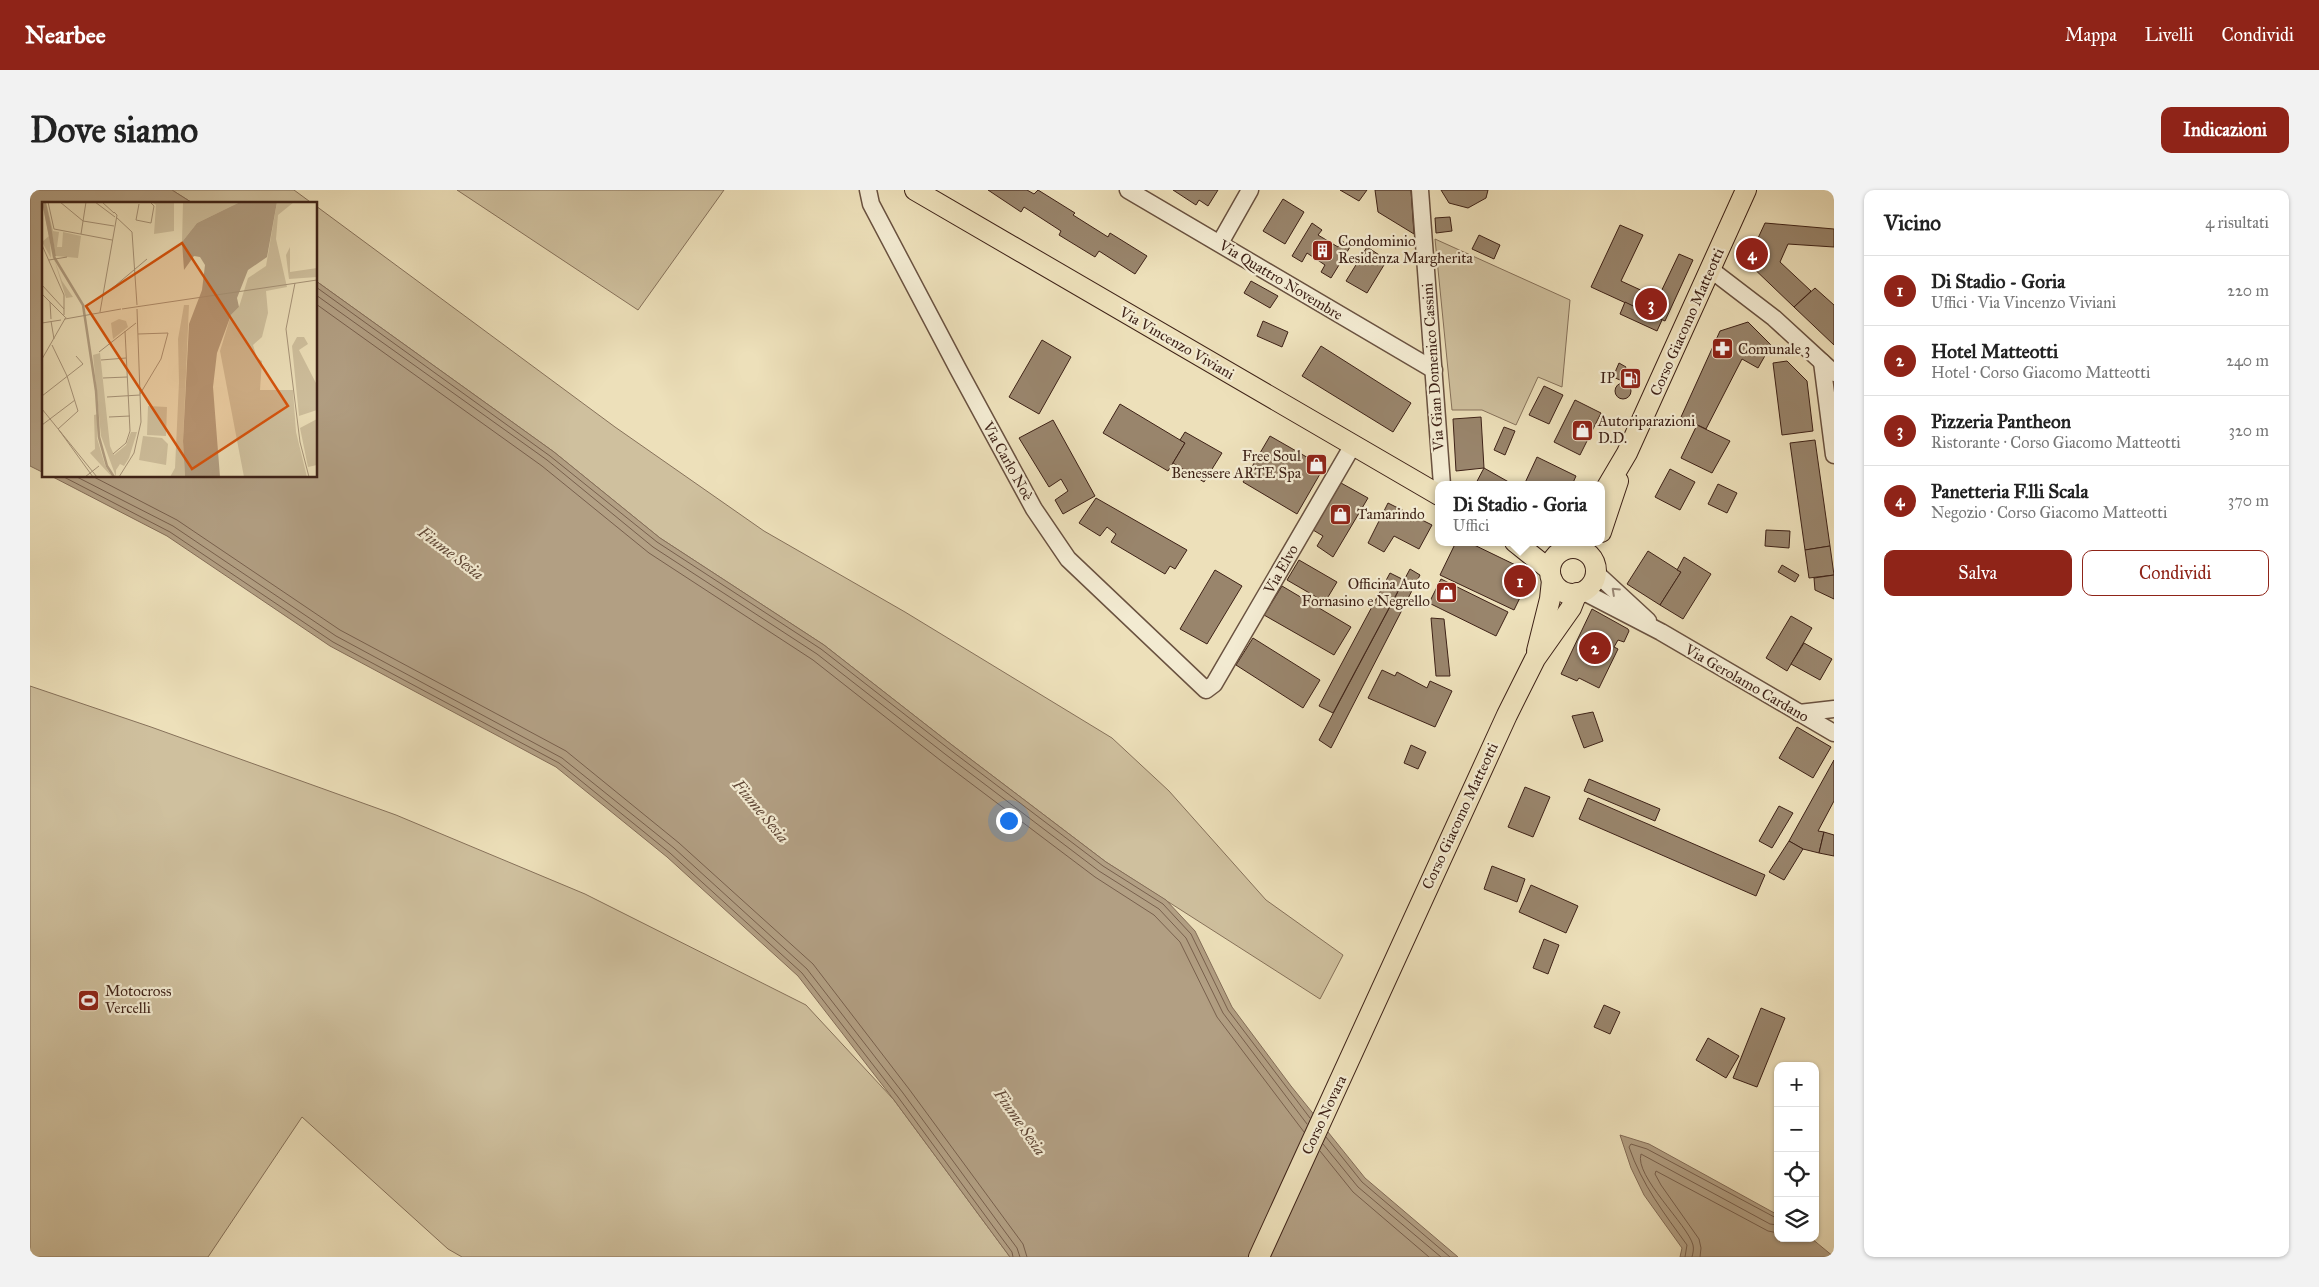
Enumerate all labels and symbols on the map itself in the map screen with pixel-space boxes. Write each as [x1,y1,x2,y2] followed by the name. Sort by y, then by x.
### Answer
[42,202,318,478] inset map
[1338,232,1474,267] place label: Condominio Residenza Margherita
[1215,235,1346,324] street label: Via Quattro Novembre
[1736,235,1768,273] pin: 4
[1310,238,1334,262] building icon: Condominio Residenza Margherita
[1646,245,1728,399] street label: Corso Giacomo Matteotti
[1418,282,1448,453] street label: Via Gian Domenico Cassini
[1635,285,1667,323] pin: 3
[1115,302,1238,383] street label: Via Vincenzo Viviani
[1710,337,1734,361] pharmacy icon: Comunale 3
[1738,340,1810,358] place label: Comunale 3
[1619,366,1643,390] fuel station icon: IP
[1600,369,1615,387] place label: IP
[1597,412,1695,447] place label: Autoriparazioni D.D.
[978,417,1037,504] street label: Via Carlo Noè
[1570,418,1594,442] shop icon: Autoriparazioni D.D.
[1171,447,1302,482] place label: Free Soul Benessere ARTE Spa
[1305,453,1329,477] shop icon: Free Soul Benessere ARTE Spa
[1329,502,1353,526] shop icon: Tamarindo
[1357,505,1425,523] place label: Tamarindo
[414,522,488,584] water label: Fiume Sesia
[1259,541,1302,598] street label: Via Elvo
[1504,562,1536,600] pin: 1
[1302,575,1430,610] place label: Officina Auto Fornasino e Negrello
[1434,581,1458,605] shop icon: Officina Auto Fornasino e Negrello
[1612,588,1621,597] one-way arrow
[1579,629,1611,667] pin: 2
[1681,640,1812,726] street label: Via Gerolamo Cardano
[1418,740,1502,892] street label: Corso Giacomo Matteotti
[728,775,793,847] water label: Fiume Sesia
[996,808,1022,834] your location
[104,982,171,1017] place label: Motocross Vercelli
[77,988,101,1012] sports icon: Motocross Vercelli
[1298,1072,1350,1157] street label: Corso Novara
[990,1084,1050,1159] water label: Fiume Sesia

